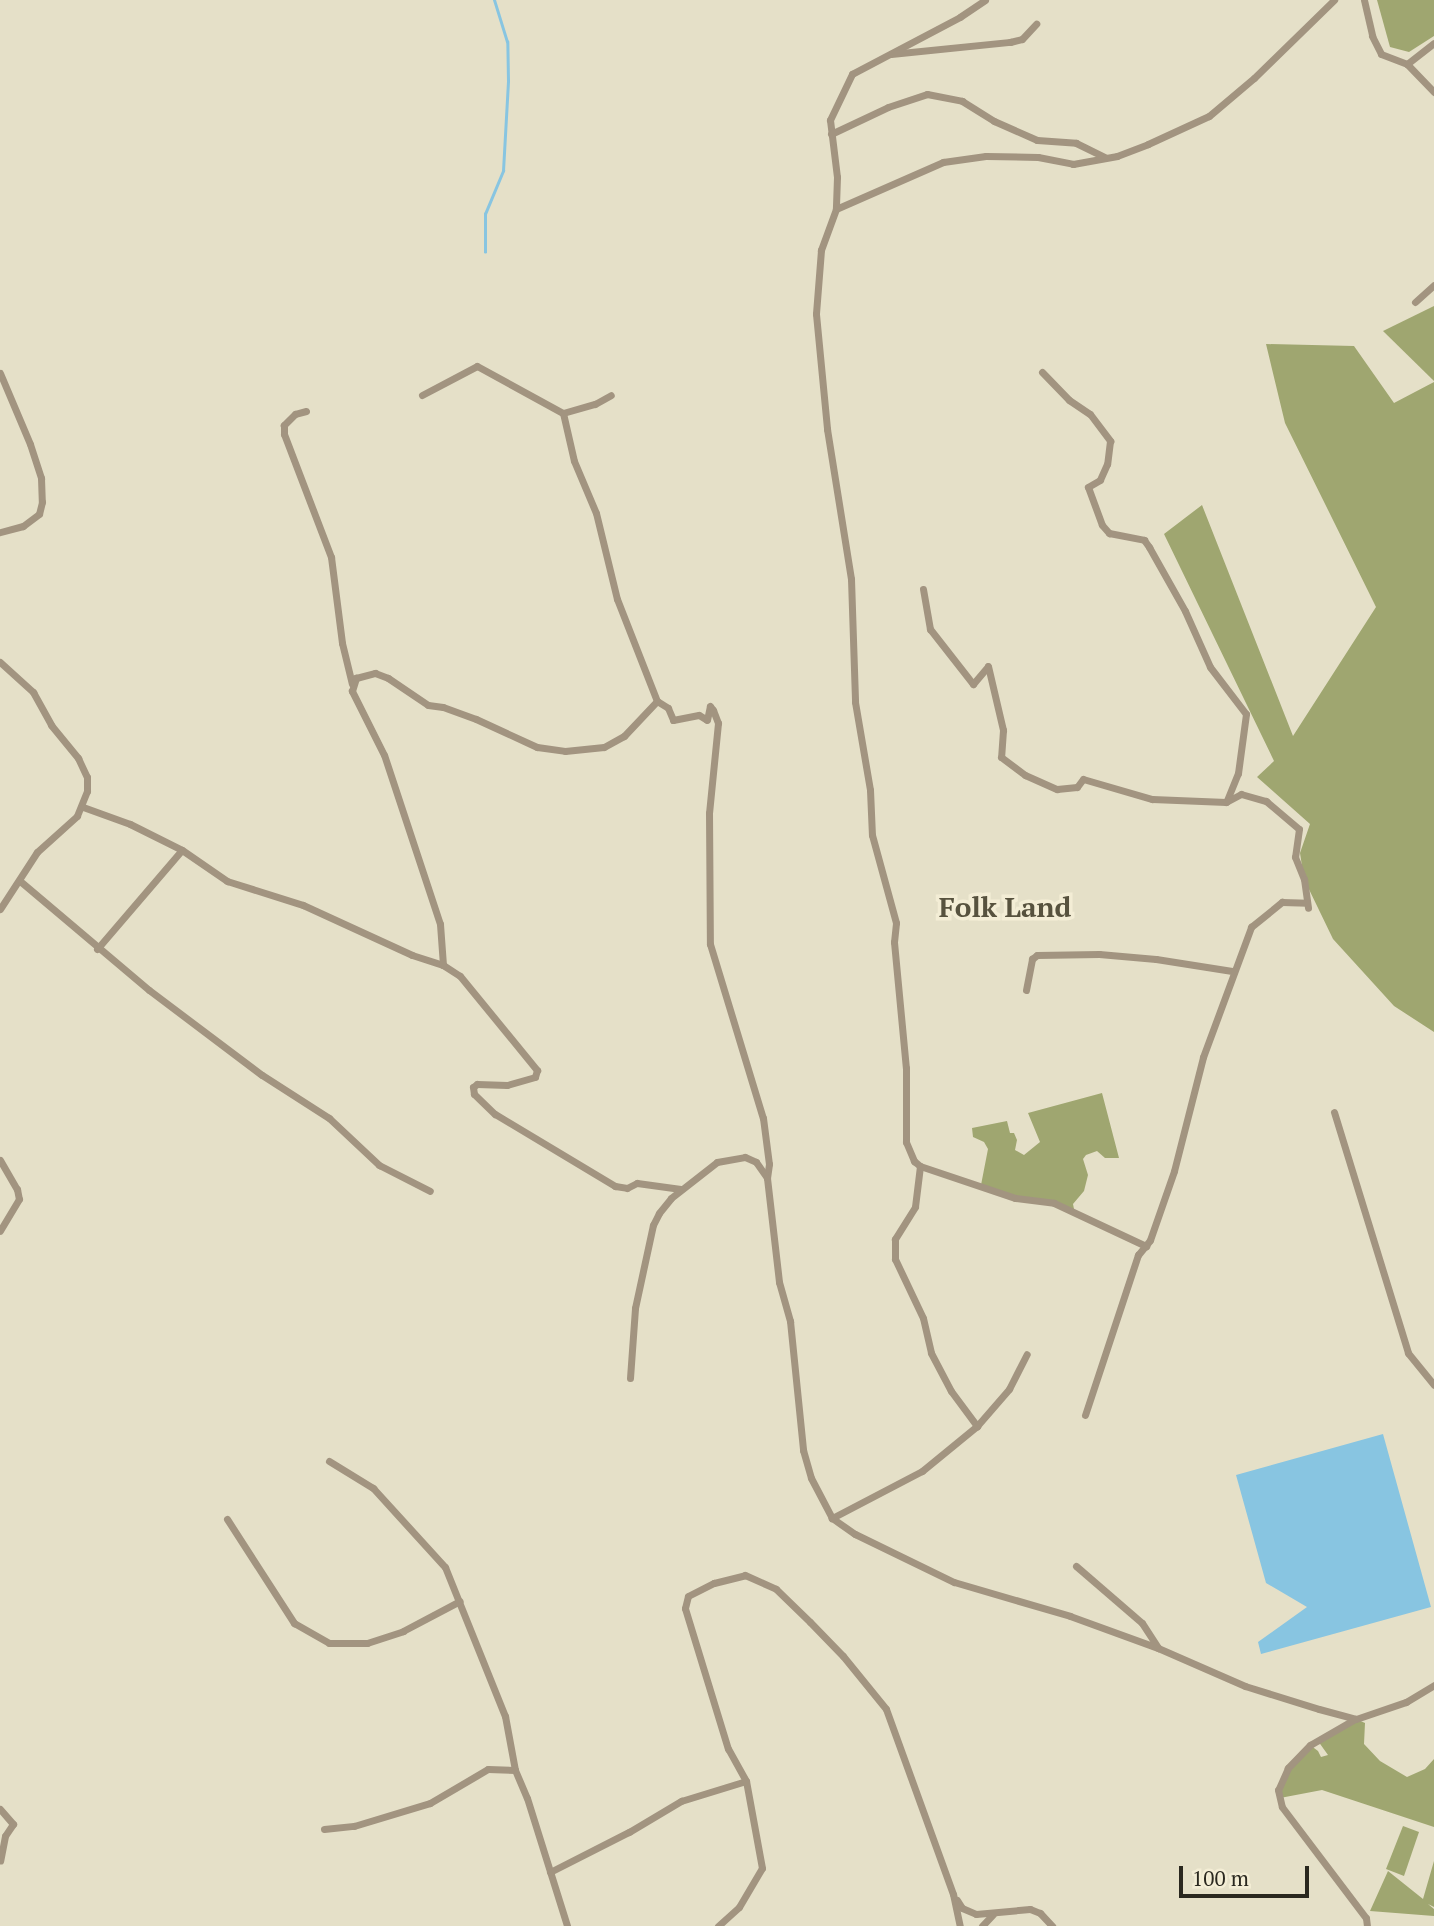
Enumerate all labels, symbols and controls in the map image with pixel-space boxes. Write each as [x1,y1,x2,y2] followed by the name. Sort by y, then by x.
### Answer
[939,890,1071,924] district label: Folk Land
[1182,1853,1312,1897] scale bar
[1192,1864,1249,1892] text: 100 m

